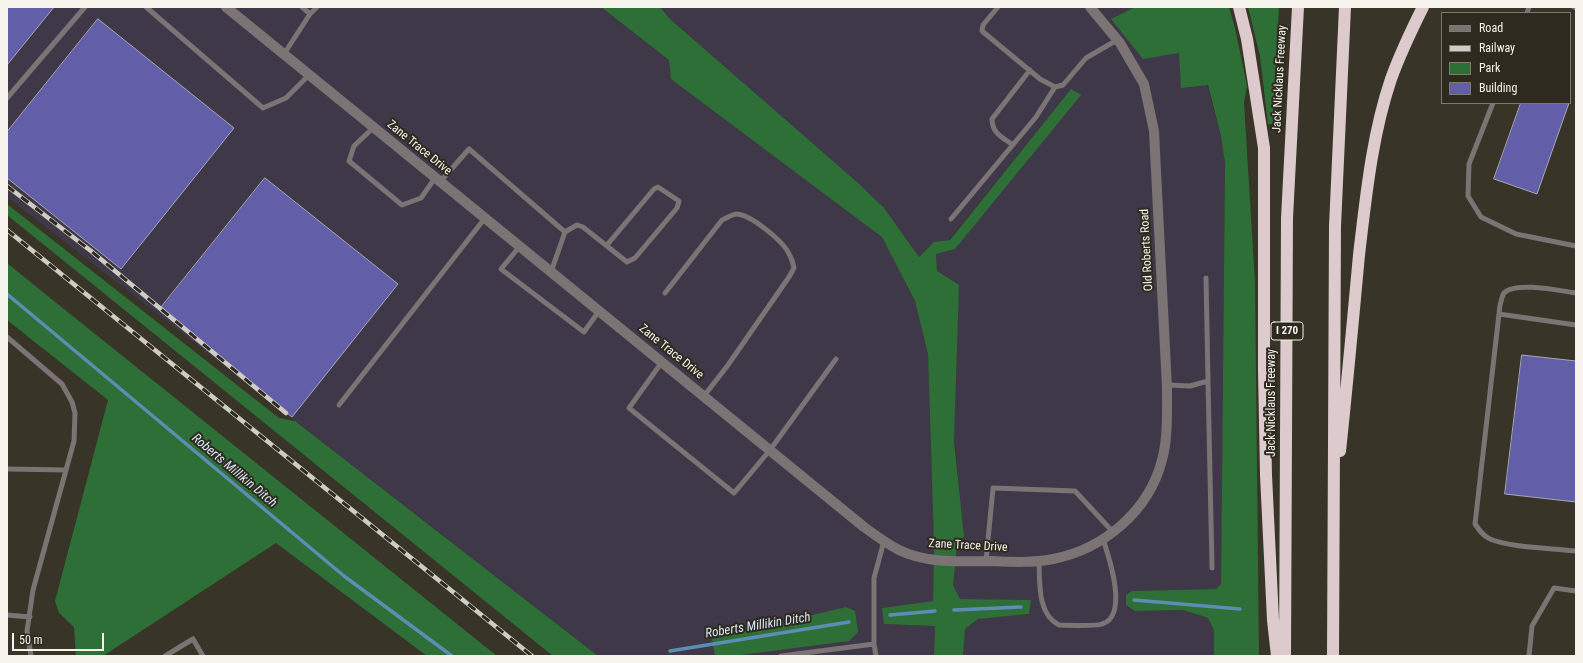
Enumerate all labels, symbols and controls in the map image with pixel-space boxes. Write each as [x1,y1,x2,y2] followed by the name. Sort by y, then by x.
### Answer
[1441,12,1571,104] legend
[1479,21,1503,35] text: Road
[1270,25,1290,133] street label: Jack Nicklaus Freeway
[1479,41,1515,55] text: Railway
[1479,61,1500,75] text: Park
[1479,81,1517,95] text: Building
[384,118,454,178] street label: Zane Trace Drive
[1138,208,1156,292] street label: Old Roberts Road
[636,322,706,382] street label: Zane Trace Drive
[1271,322,1303,340] road number: I 270
[1265,349,1279,457] street label: Jack Nicklaus Freeway
[188,431,280,511] water label: Roberts Millikin Ditch
[928,537,1008,555] street label: Zane Trace Drive
[704,610,812,642] water label: Roberts Millikin Ditch
[14,625,106,651] scale bar
[19,633,43,647] text: 50 m

